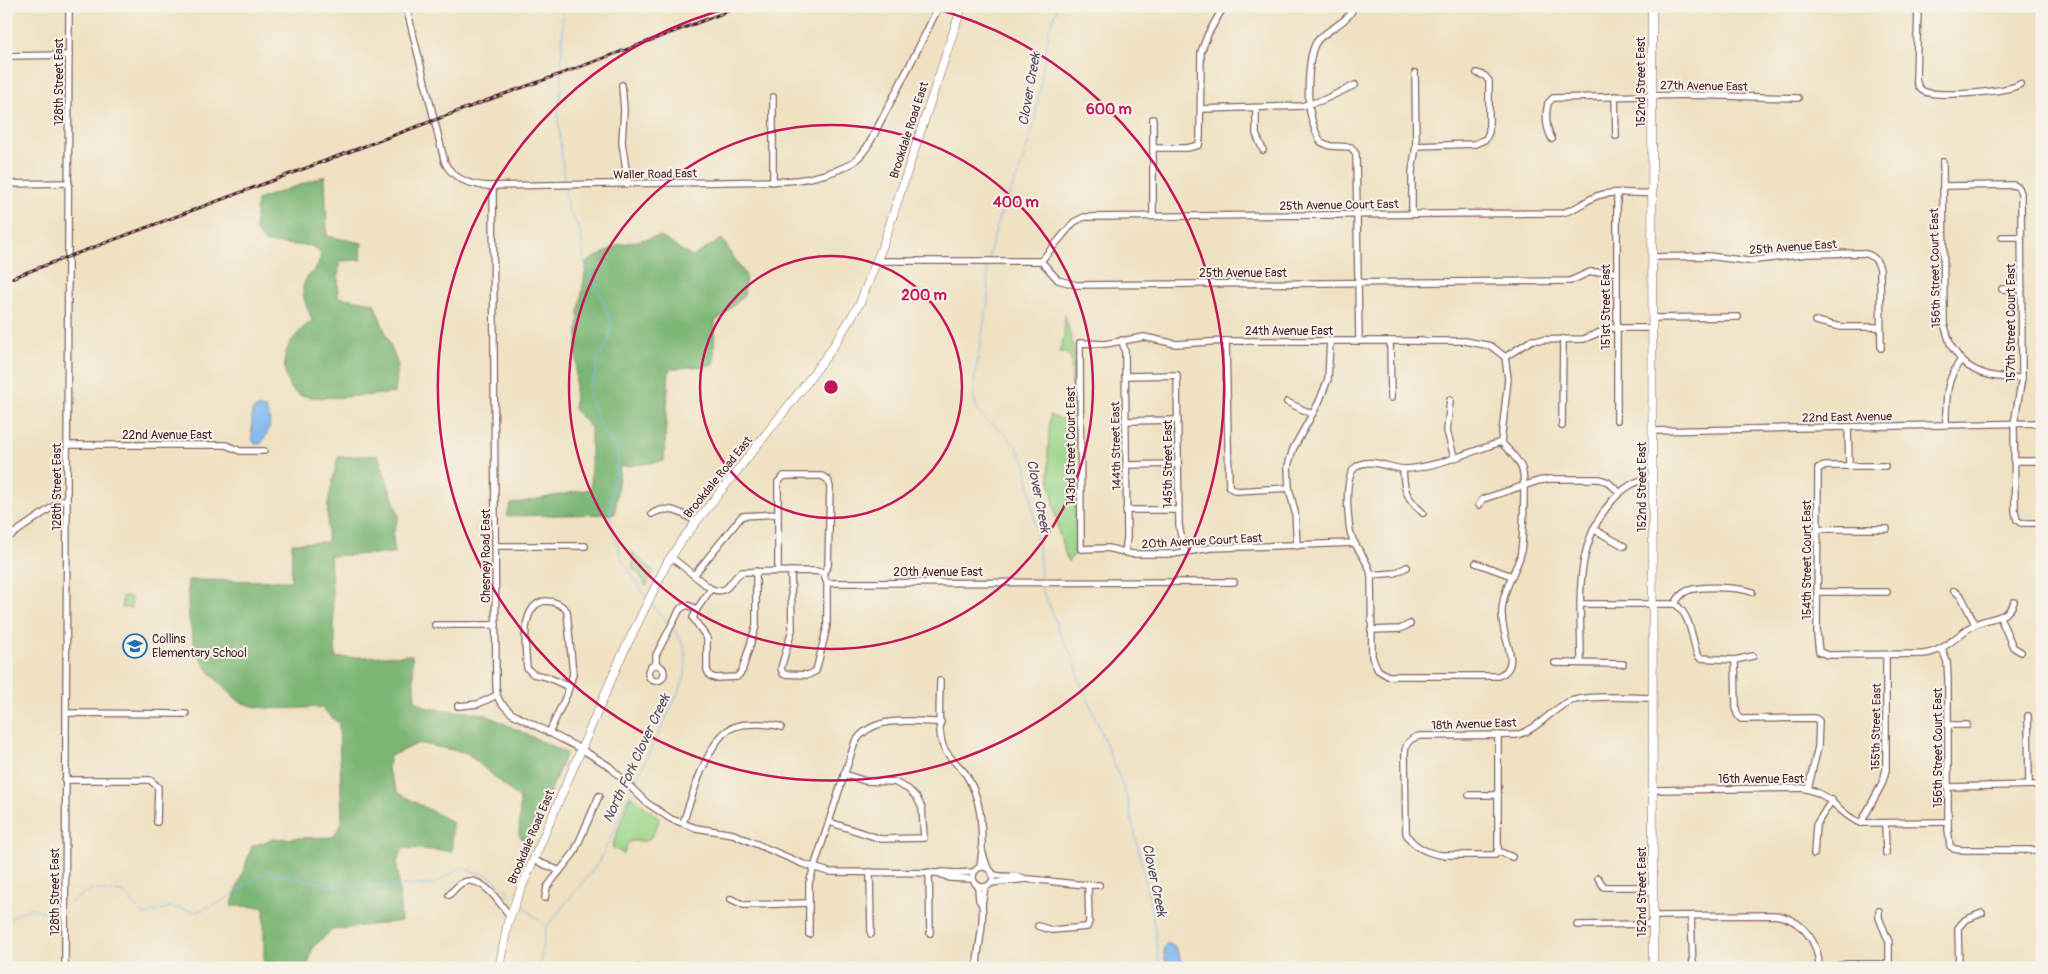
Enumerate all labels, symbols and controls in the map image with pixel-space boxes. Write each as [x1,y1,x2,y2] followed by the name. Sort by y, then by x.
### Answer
[1634,37,1649,127] street label: 152nd Street East
[52,38,67,126] street label: 128th Street East
[1015,50,1044,127] water label: Clover Creek
[1660,78,1748,95] street label: 27th Avenue East
[887,80,932,181] street label: Brookdale Road East
[1086,100,1132,119] text: 600 m
[613,166,697,183] street label: Waller Road East
[993,193,1039,212] text: 400 m
[1279,197,1399,214] street label: 25th Avenue Court East
[1927,208,1944,328] street label: 156th Street Court East
[1749,237,1838,258] street label: 25th Avenue East
[2004,263,2019,383] street label: 157th Street Court East
[1599,264,1614,350] street label: 151st Street East
[1199,266,1287,281] street label: 25th Avenue East
[901,286,947,305] text: 200 m
[1245,324,1333,339] street label: 24th Avenue East
[822,378,840,396] centre of rings
[1064,386,1079,506] street label: 143rd Street Court East
[1108,401,1125,491] street label: 144th Street East
[1802,409,1892,426] street label: 22nd East Avenue
[1161,420,1176,508] street label: 145th Street East
[122,428,212,443] street label: 22nd Avenue East
[681,433,756,521] street label: Brookdale Road East
[1635,442,1650,532] street label: 152nd Street East
[50,443,65,531] street label: 128th Street East
[1023,458,1054,535] water label: Clover Creek
[1800,500,1815,620] street label: 154th Street Court East
[479,509,494,603] street label: Chesney Road East
[1141,531,1263,552] street label: 20th Avenue Court East
[893,565,983,580] street label: 20th Avenue East
[152,632,247,661] place label: Collins Elementary School
[122,633,148,659] school or university icon: Collins Elementary School
[1868,683,1885,771] street label: 155th Street East
[1931,688,1946,808] street label: 156th Street Court East
[599,690,674,825] water label: North Fork Clover Creek
[1431,716,1517,733] street label: 18th Avenue East
[1718,772,1804,787] street label: 16th Avenue East
[505,788,558,887] street label: Brookdale Road East
[1139,842,1171,919] water label: Clover Creek
[1635,847,1650,937] street label: 152nd Street East
[48,848,63,936] street label: 128th Street East

